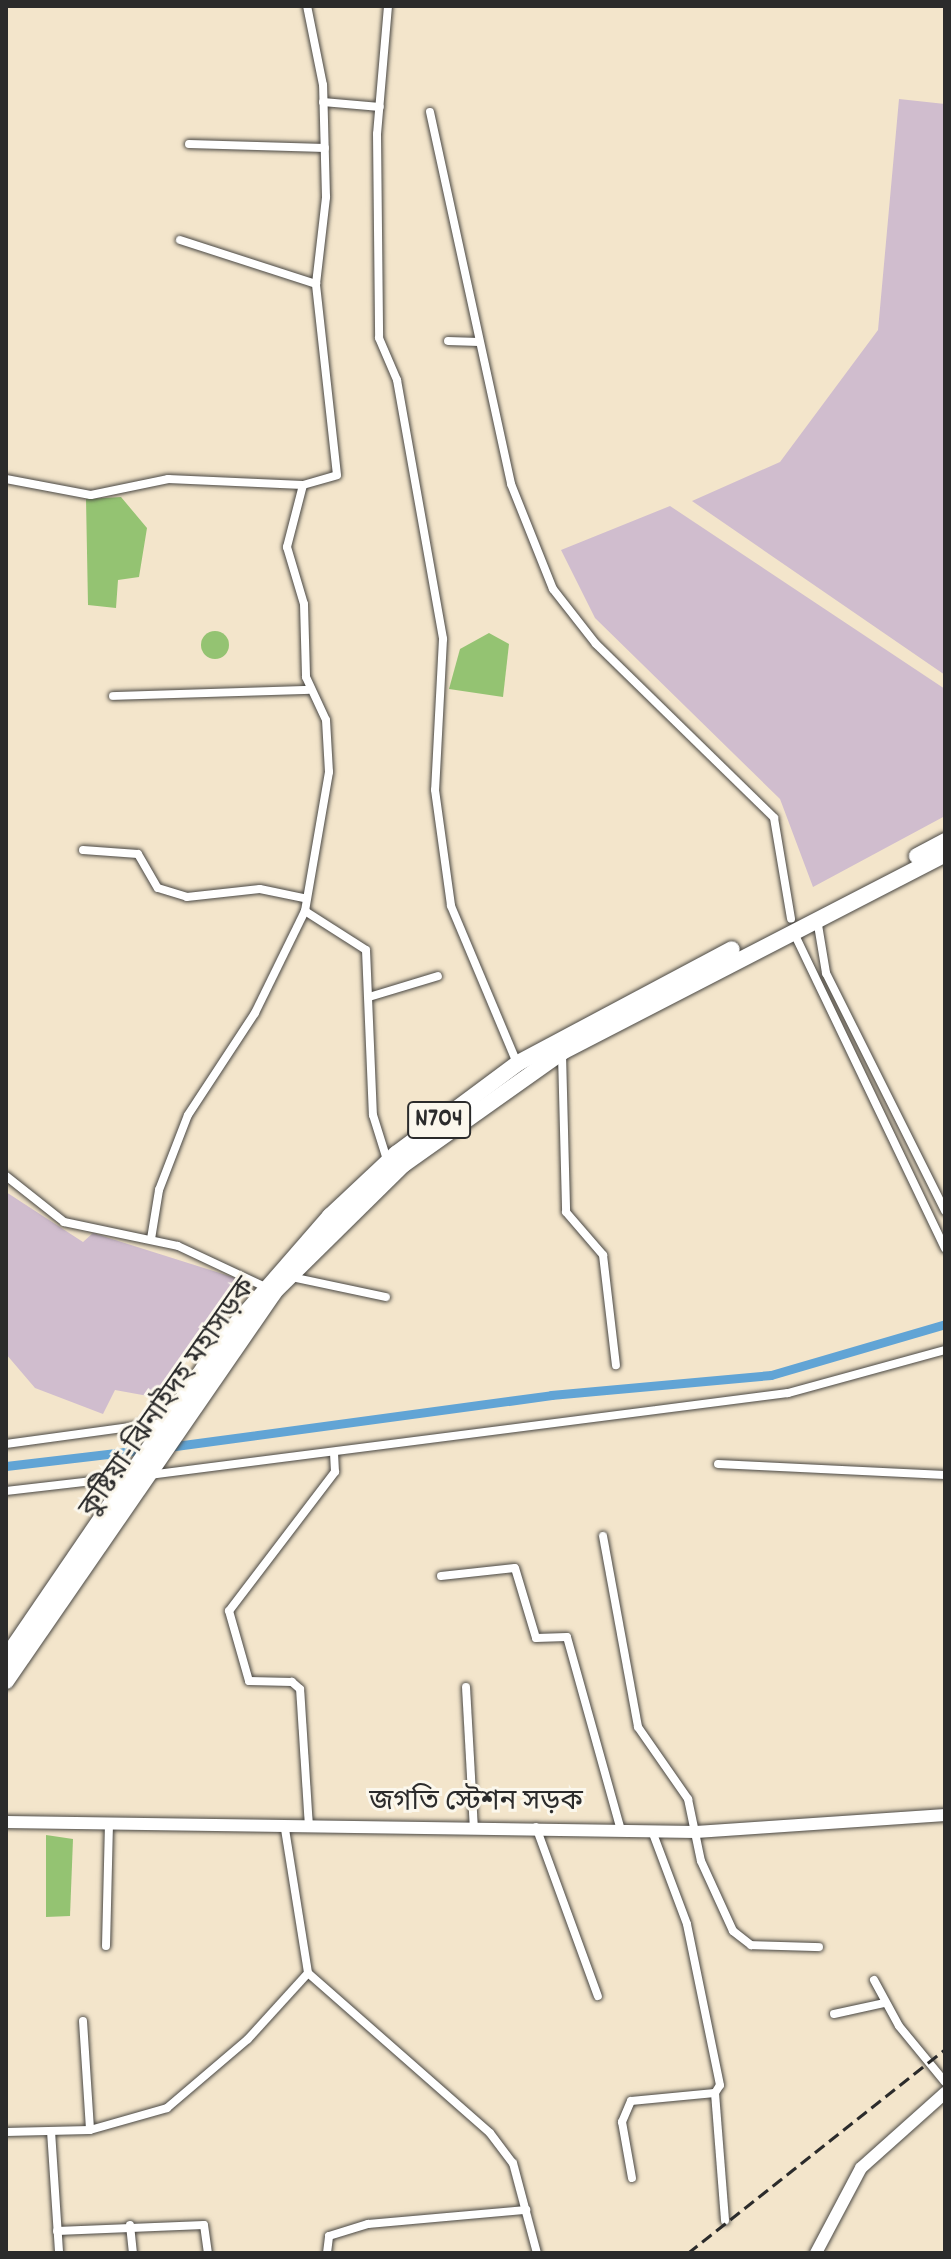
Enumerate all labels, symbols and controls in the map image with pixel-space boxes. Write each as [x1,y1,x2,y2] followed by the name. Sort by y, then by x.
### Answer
[407,1098,471,1142] road number: N704
[75,1273,265,1525] street label: কুষ্টিয়া-ঝিনাইদহ মহাসড়ক
[369,1787,583,1821] street label: জগতি স্টেশন সড়ক

